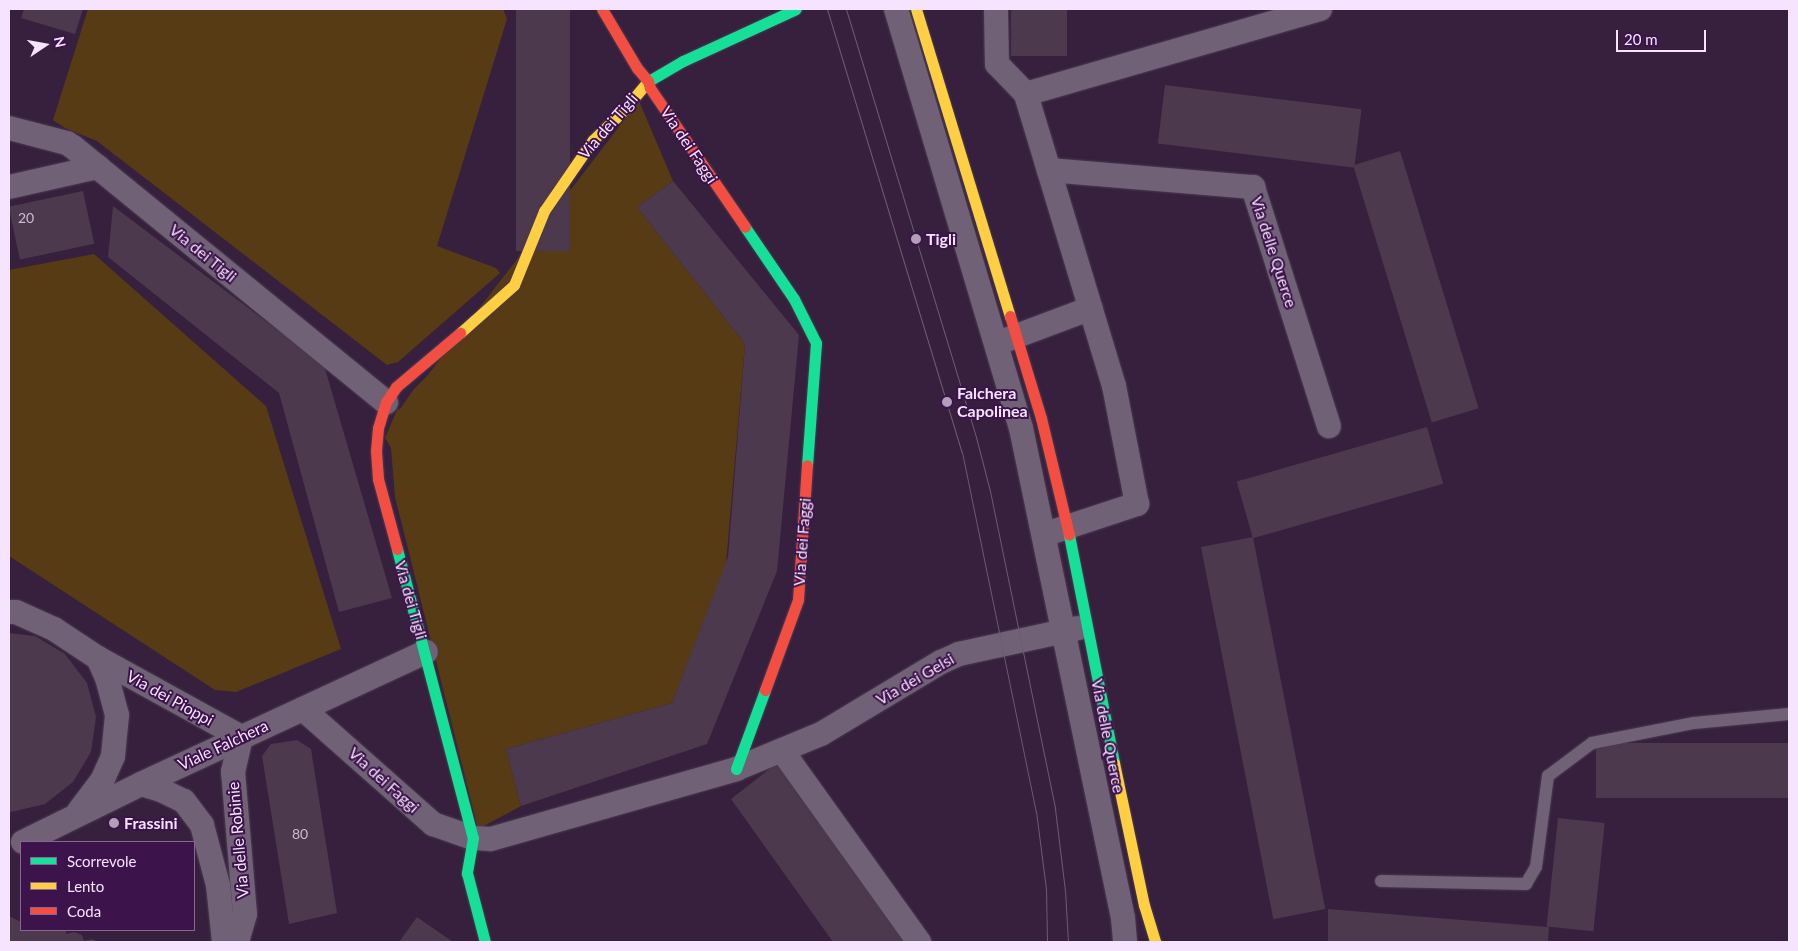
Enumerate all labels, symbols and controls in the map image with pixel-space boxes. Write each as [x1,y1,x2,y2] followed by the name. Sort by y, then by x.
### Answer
[20,20,70,70] north arrow
[1618,20,1708,52] scale bar
[1624,30,1658,48] text: 20 m
[51,35,70,49] text: N
[574,89,642,163] street label: Via dei Tigli
[656,103,722,187] street label: Via dei Faggi
[1247,194,1301,310] street label: Via delle Querce
[18,210,34,226] house number: 20
[165,220,241,286] street label: Via dei Tigli
[926,229,956,249] place label: Tigli
[910,233,922,245] marker: Tigli
[957,383,1028,421] place label: Falchera Capolinea
[941,396,953,408] marker: Falchera Capolinea
[789,497,815,587] street label: Via dei Faggi
[391,558,431,642] street label: Via dei Tigli
[873,649,957,709] street label: Via dei Gelsi
[123,666,217,730] street label: Via dei Pioppi
[1088,677,1128,795] street label: Via delle Querce
[175,716,271,774] street label: Viale Falchera
[345,743,423,817] street label: Via dei Faggi
[223,781,253,899] street label: Via delle Robinie
[124,813,178,833] place label: Frassini
[108,817,120,829] marker: Frassini
[292,826,308,842] house number: 80
[20,841,195,931] legend
[67,852,137,870] text: Scorrevole
[67,877,104,895] text: Lento
[67,902,101,920] text: Coda

